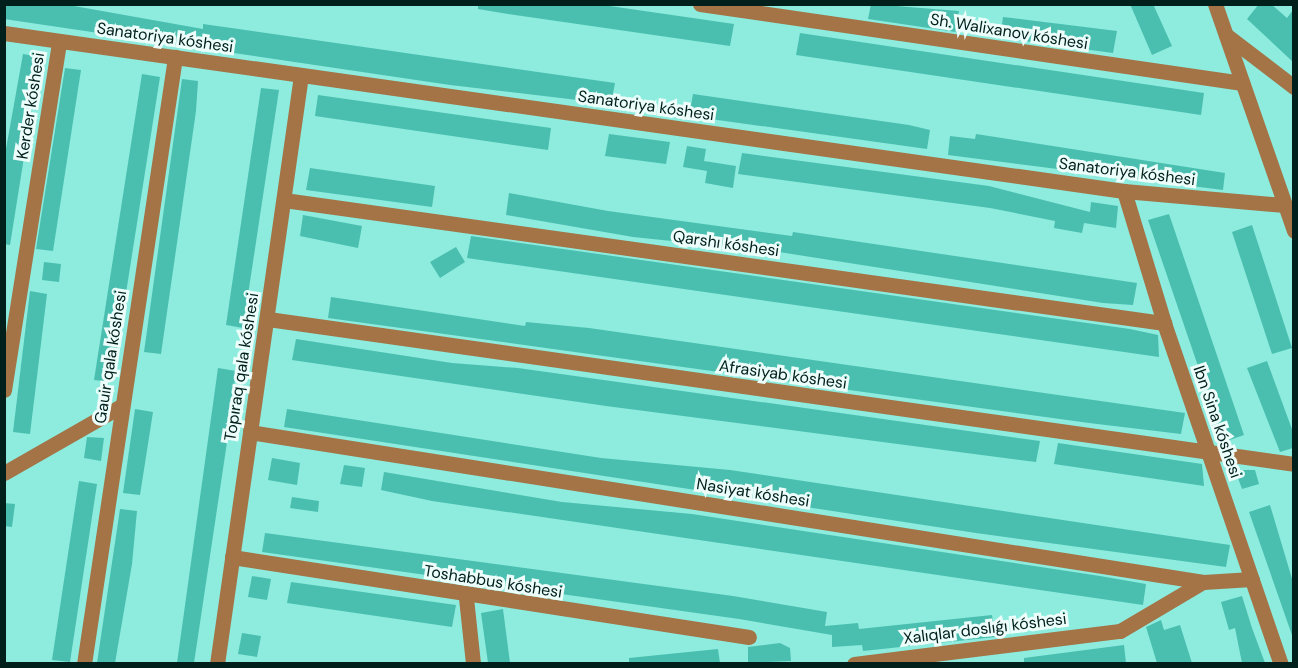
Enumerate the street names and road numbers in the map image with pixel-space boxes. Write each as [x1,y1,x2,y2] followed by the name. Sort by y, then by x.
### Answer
[929,10,1089,54] street label: Sh. Walixanov kóshesi
[96,19,234,57] street label: Sanatoriya kóshesi
[13,51,49,161] street label: Kerder kóshesi
[577,87,715,125] street label: Sanatoriya kóshesi
[1058,154,1196,190] street label: Sanatoriya kóshesi
[672,227,780,261] street label: Qarshı kóshesi
[91,289,131,425] street label: Gauir qala kóshesi
[221,291,263,443] street label: Topıraq qala kóshesi
[718,357,848,393] street label: Afrasiyab kóshesi
[1189,363,1245,481] street label: Ibn Sina kóshesi
[695,475,811,511] street label: Nasiyat kóshesi
[423,562,563,602] street label: Toshabbus kóshesi
[902,609,1068,649] street label: Xalıqlar doslıǵı kóshesi

